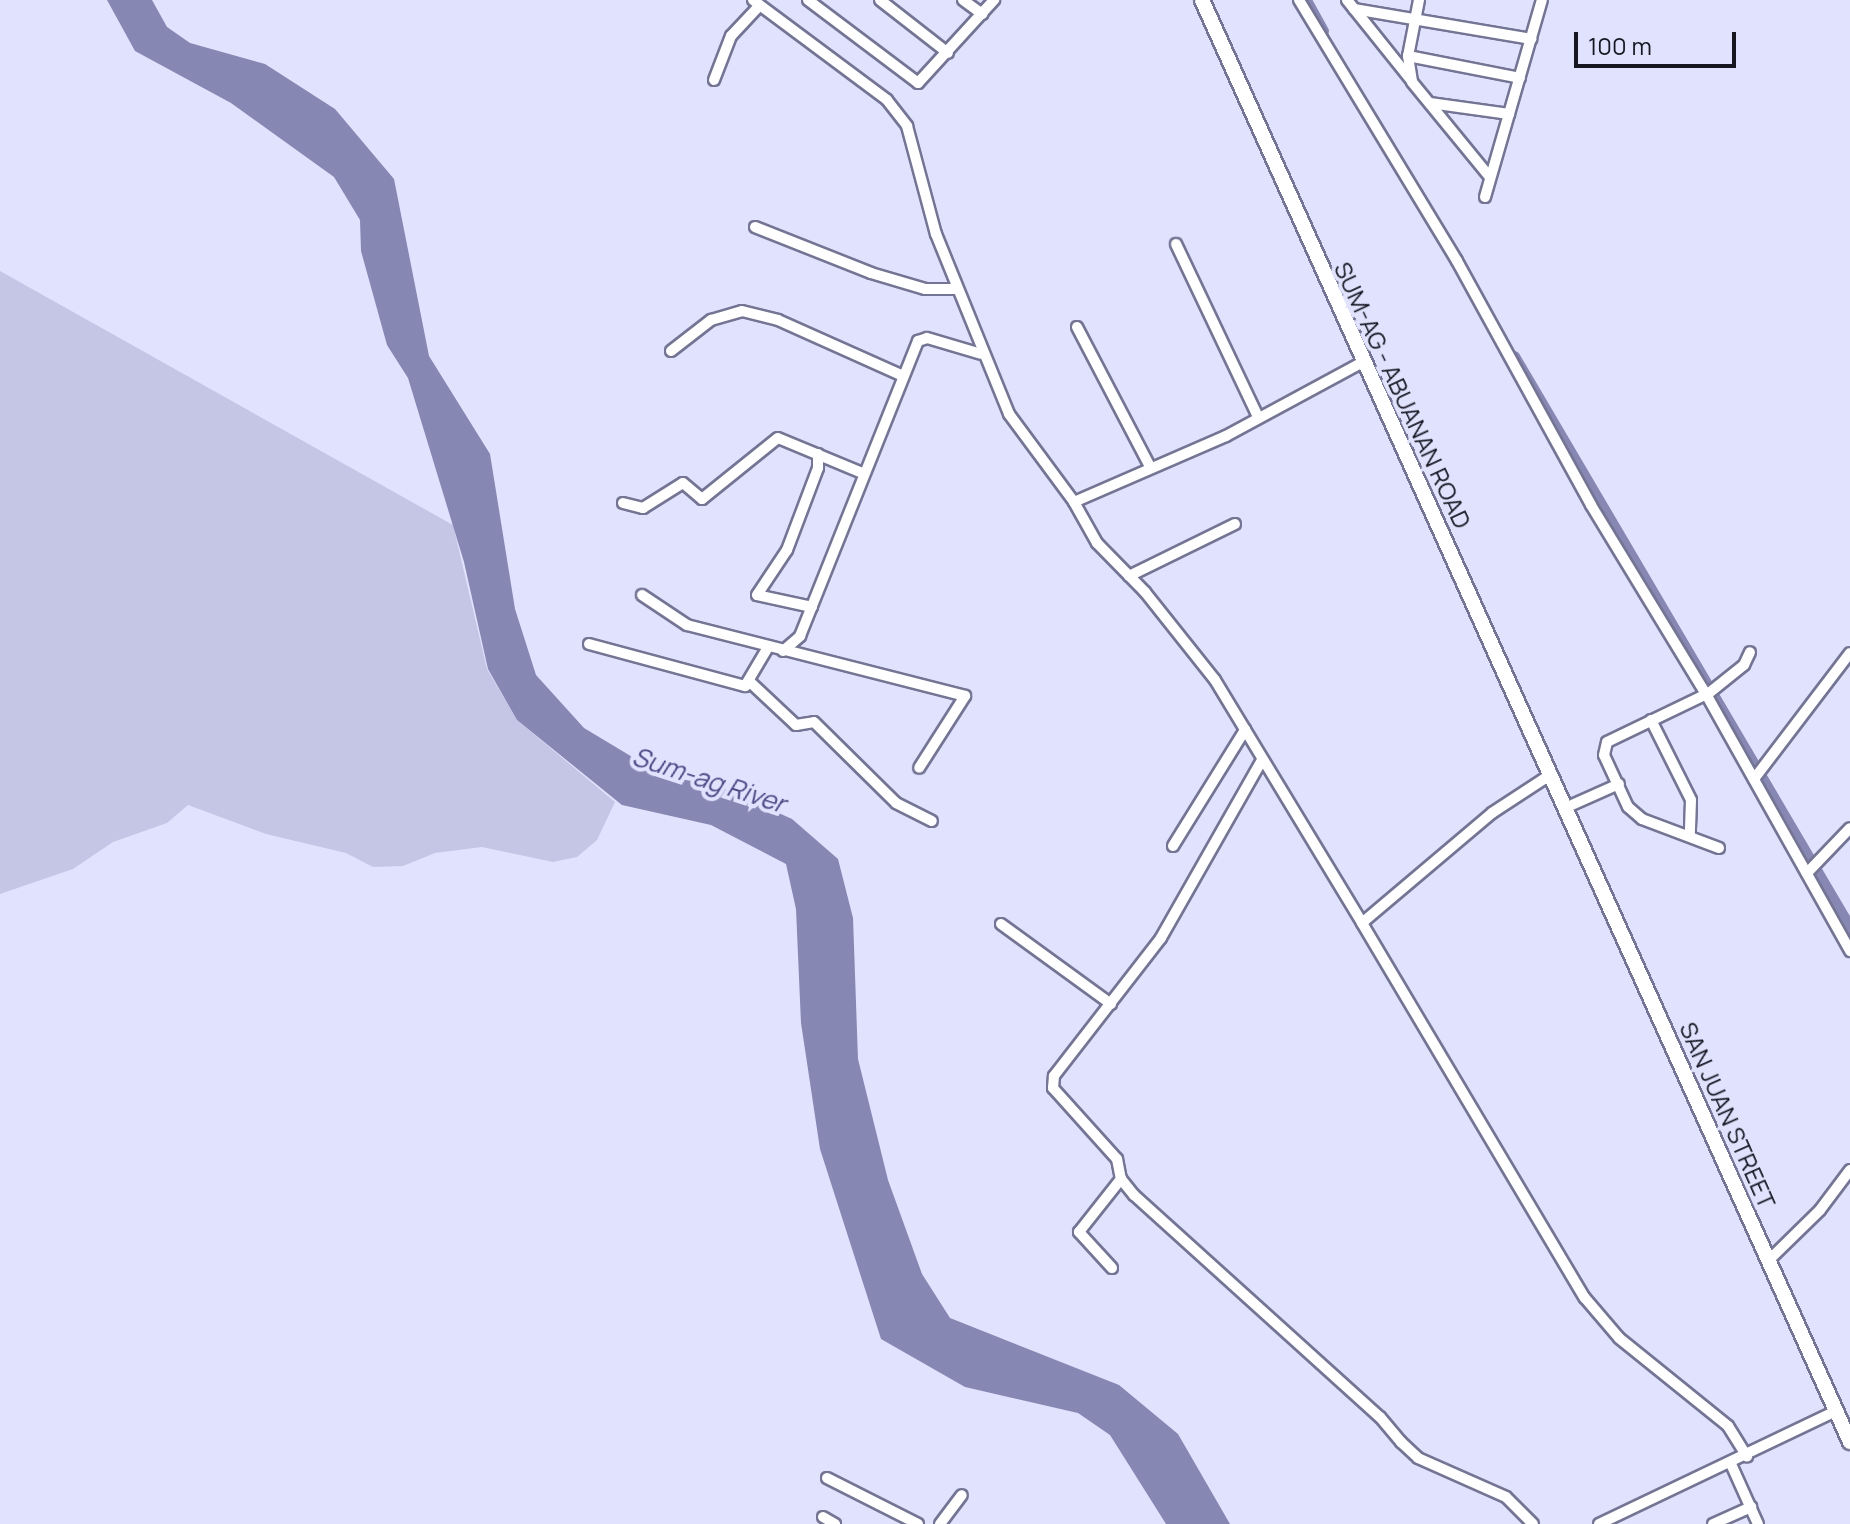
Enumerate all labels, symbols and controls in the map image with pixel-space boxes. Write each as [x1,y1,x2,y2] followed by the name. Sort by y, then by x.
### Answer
[1578,16,1740,66] scale bar
[1588,29,1652,62] text: 100 m
[1329,257,1477,533] street label: SUM-AG - ABUANAN ROAD
[628,741,790,819] water label: Sum-ag River
[1674,1017,1782,1213] street label: SAN JUAN STREET

